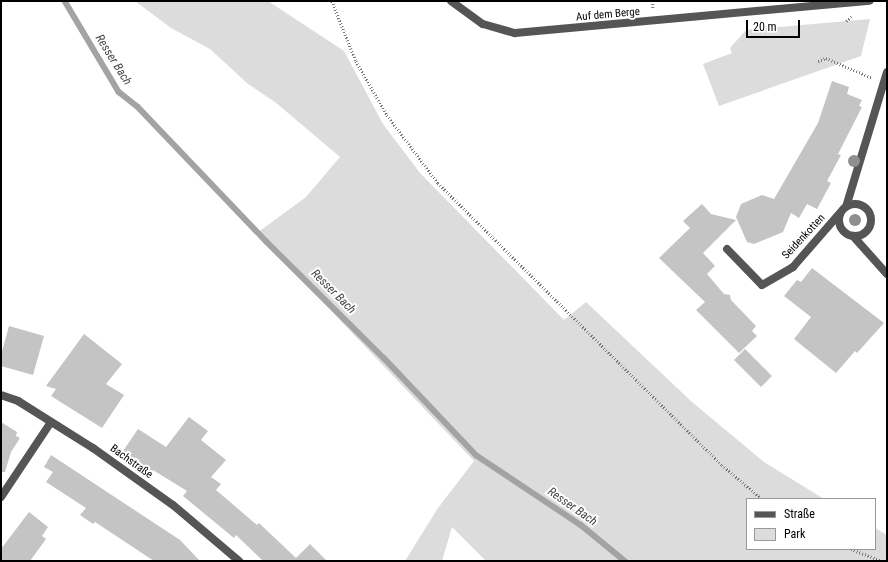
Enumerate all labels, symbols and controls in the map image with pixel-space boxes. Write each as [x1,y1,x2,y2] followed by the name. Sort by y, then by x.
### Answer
[576,6,640,24] street label: Auf dem Berge
[748,12,802,38] scale bar
[753,20,777,34] text: 20 m
[92,32,134,88] water label: Resser Bach
[780,212,828,262] street label: Seidenkotten
[308,267,358,317] water label: Resser Bach
[107,442,155,482] street label: Bachstraße
[545,485,599,529] water label: Resser Bach
[746,498,876,550] legend
[784,507,815,521] text: Straße
[784,527,805,541] text: Park

